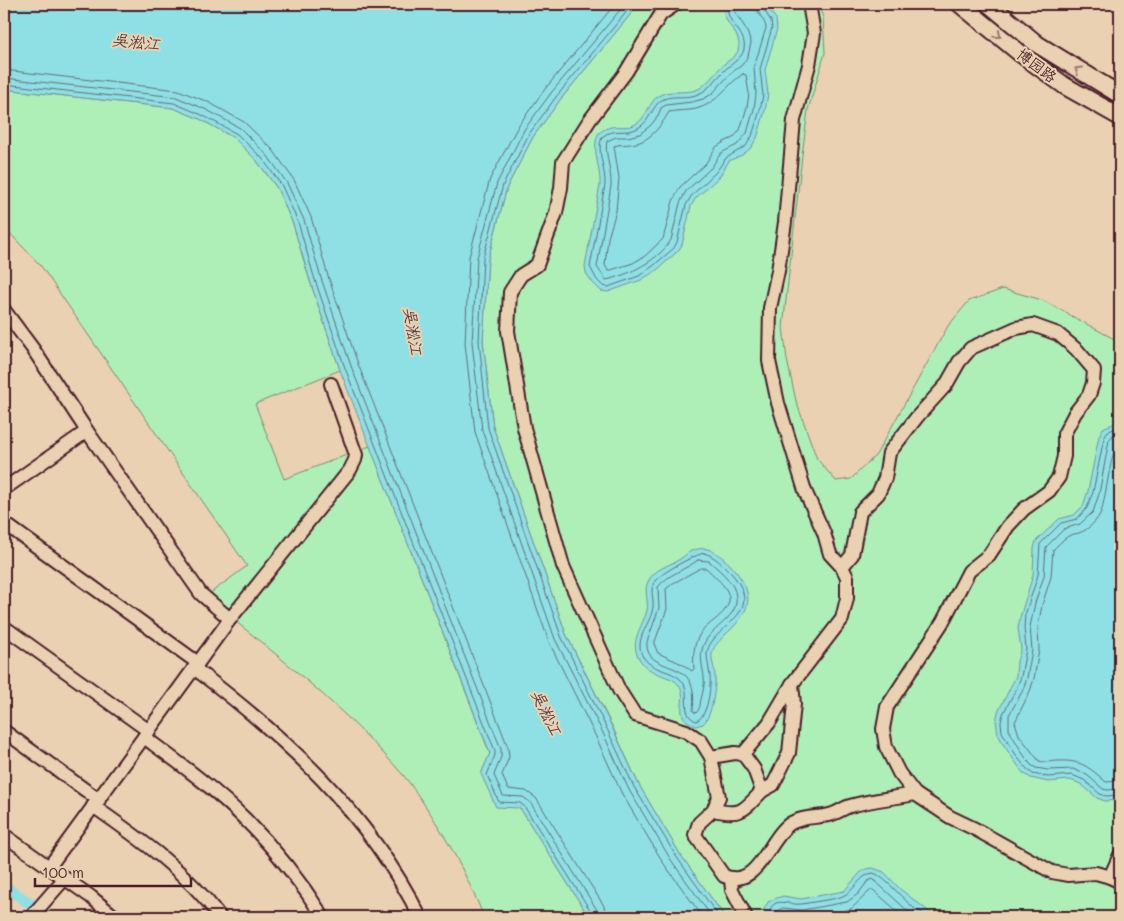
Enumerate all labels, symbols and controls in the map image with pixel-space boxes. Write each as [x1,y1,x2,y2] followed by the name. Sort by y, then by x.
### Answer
[111,28,162,54] water label: 吴淞江
[992,29,1001,37] one-way arrow
[1013,43,1061,87] street label: 博园路
[1075,67,1084,76] one-way arrow
[400,306,428,357] water label: 吴淞江
[527,686,567,739] water label: 吴淞江
[35,856,191,888] scale bar
[42,862,84,882] text: 100 m

